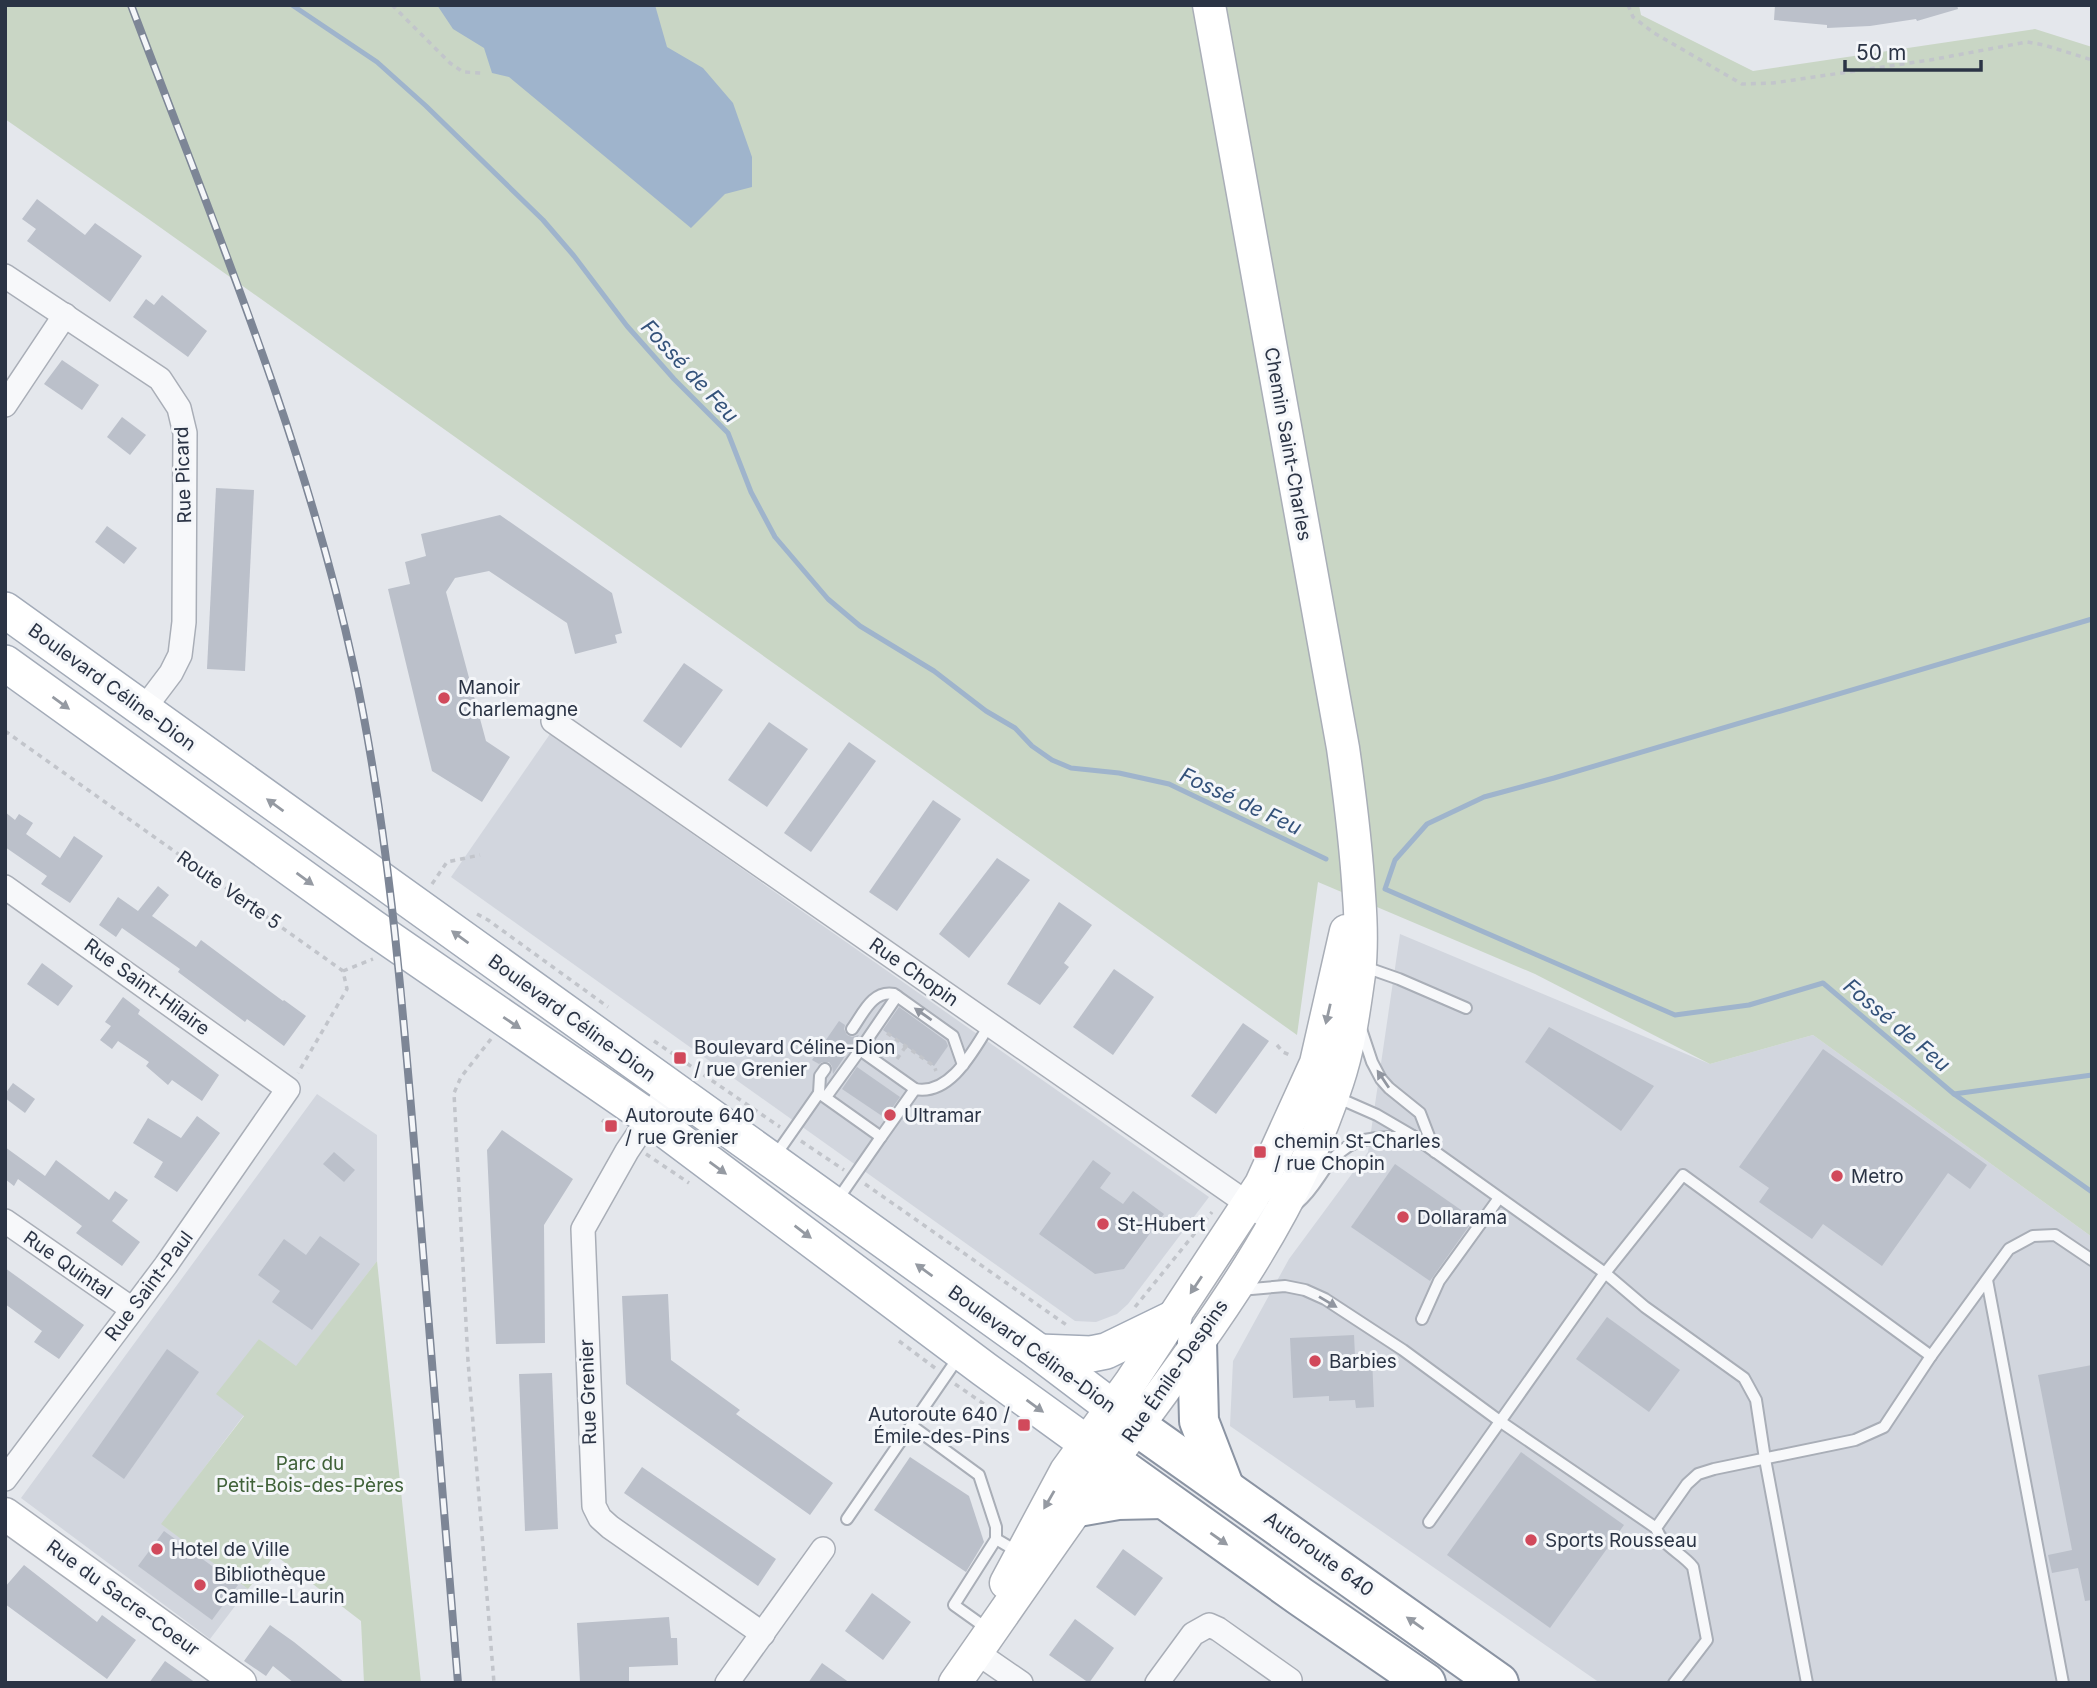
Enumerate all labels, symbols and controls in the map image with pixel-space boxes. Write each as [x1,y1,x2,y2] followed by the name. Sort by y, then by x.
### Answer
[1845,28,1982,72] scale bar
[1856,40,1906,65] text: 50 m
[636,314,744,428] water label: Fossé de Feu
[1260,345,1316,543] street label: Chemin Saint-Charles
[170,426,196,524] street label: Rue Picard
[24,618,200,756] street label: Boulevard Céline-Dion
[458,676,578,721] place label: Manoir Charlemagne
[436,690,452,706] marker: Manoir Charlemagne
[52,696,70,710] one-way arrow
[1176,762,1306,840] water label: Fossé de Feu
[266,798,284,812] one-way arrow
[173,846,285,934] street label: Route Verte 5
[296,872,314,886] one-way arrow
[451,931,469,945] one-way arrow
[865,933,963,1011] street label: Rue Chopin
[80,934,214,1040] street label: Rue Saint-Hilaire
[484,949,660,1087] street label: Boulevard Céline-Dion
[1839,973,1955,1077] water label: Fossé de Feu
[1322,1003,1333,1025] one-way arrow
[914,1007,932,1021] one-way arrow
[503,1016,521,1030] one-way arrow
[694,1036,896,1081] place label: Boulevard Céline-Dion / rue Grenier
[672,1050,688,1066] marker: Boulevard Céline-Dion / rue Grenier
[1376,1070,1390,1088] one-way arrow
[625,1104,755,1149] place label: Autoroute 640 / rue Grenier
[904,1104,982,1127] place label: Ultramar
[882,1107,898,1123] marker: Ultramar
[603,1118,619,1134] marker: Autoroute 640 / rue Grenier
[1274,1130,1441,1175] place label: chemin St-Charles / rue Chopin
[1252,1144,1268,1160] marker: chemin St-Charles / rue Chopin
[708,1161,726,1176] one-way arrow
[1851,1165,1904,1188] place label: Metro
[1829,1168,1845,1184] marker: Metro
[1417,1206,1507,1229] place label: Dollarama
[1395,1209,1411,1225] marker: Dollarama
[1117,1213,1206,1236] place label: St-Hubert
[1095,1216,1111,1232] marker: St-Hubert
[794,1225,812,1239] one-way arrow
[19,1226,117,1304] street label: Rue Quintal
[100,1226,198,1346] street label: Rue Saint-Paul
[915,1263,933,1277] one-way arrow
[1190,1276,1203,1295] one-way arrow
[944,1280,1120,1418] street label: Boulevard Céline-Dion
[1116,1294,1233,1447] street label: Rue Émile-Despins
[1319,1295,1338,1308] one-way arrow
[575,1339,601,1445] street label: Rue Grenier
[1329,1350,1397,1373] place label: Barbies
[1307,1353,1323,1369] marker: Barbies
[1026,1399,1044,1413] one-way arrow
[868,1403,1010,1448] place label: Autoroute 640 / Émile-des-Pins
[1016,1417,1032,1433] marker: Autoroute 640 / Émile-des-Pins
[216,1452,404,1497] park label: Parc du Petit-Bois-des-Pères
[1043,1490,1055,1510] one-way arrow
[1260,1507,1378,1601] street label: Autoroute 640
[1545,1529,1697,1552] place label: Sports Rousseau
[1210,1532,1228,1546] one-way arrow
[1523,1532,1539,1548] marker: Sports Rousseau
[42,1535,204,1661] street label: Rue du Sacre-Coeur
[171,1538,290,1561] place label: Hotel de Ville
[149,1541,165,1557] marker: Hotel de Ville
[214,1563,345,1608] place label: Bibliothèque Camille-Laurin
[192,1577,208,1593] marker: Bibliothèque Camille-Laurin
[1406,1616,1424,1630] one-way arrow

